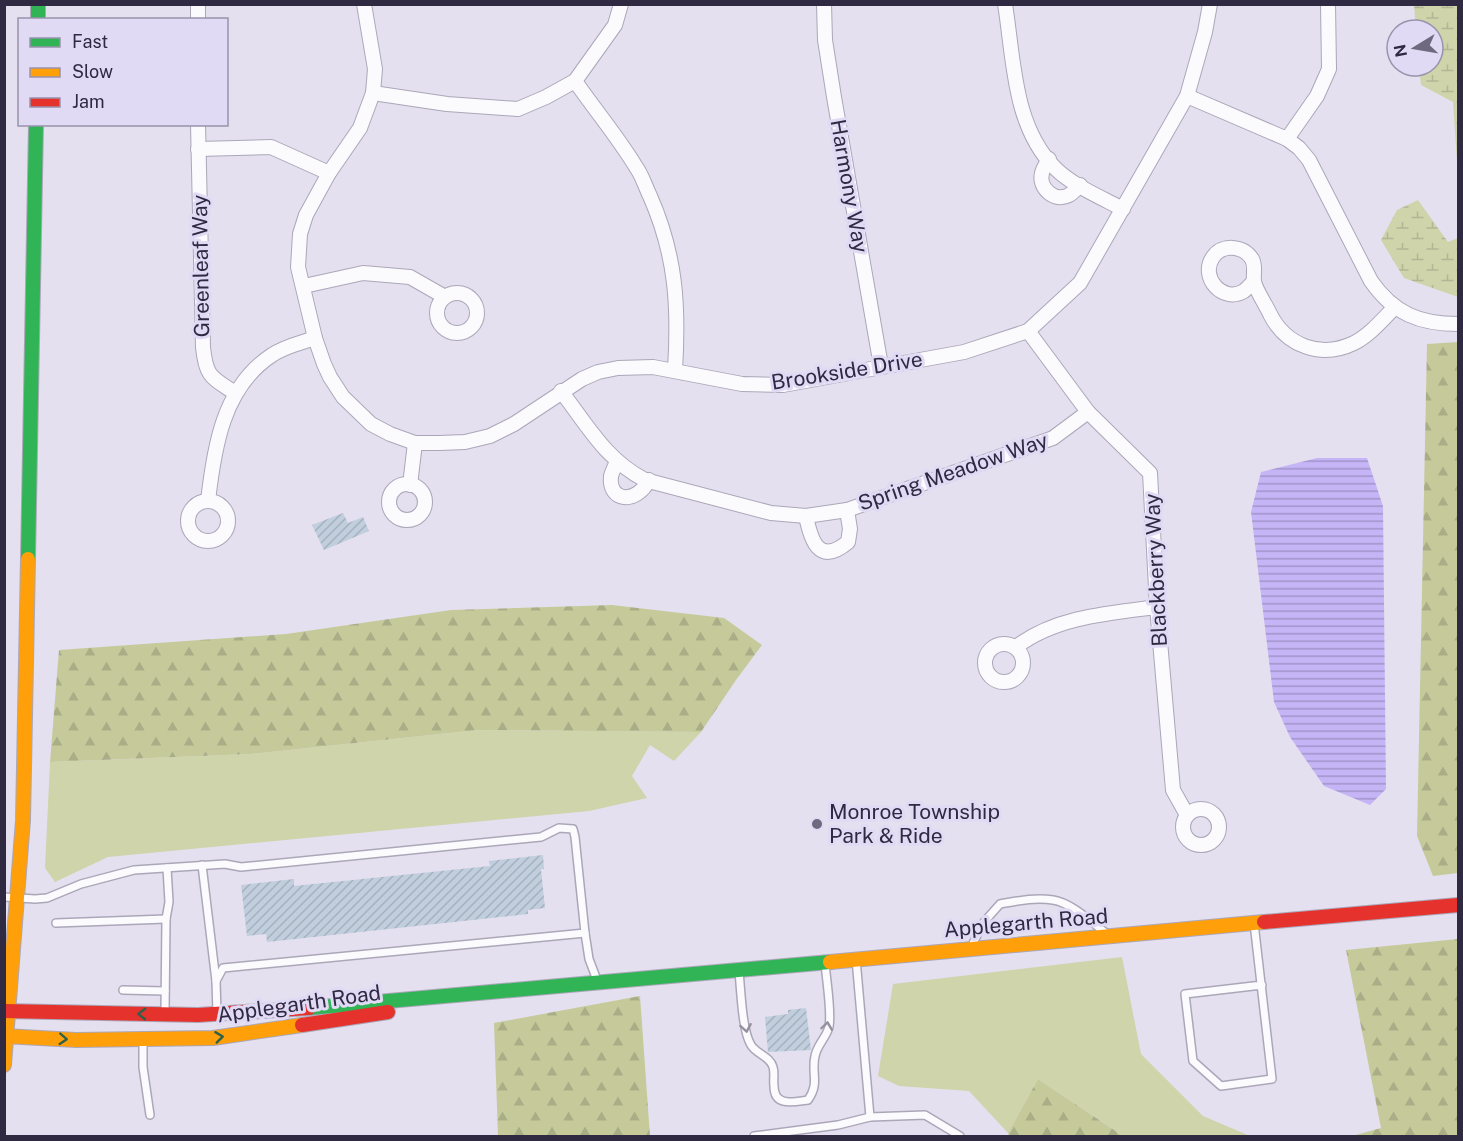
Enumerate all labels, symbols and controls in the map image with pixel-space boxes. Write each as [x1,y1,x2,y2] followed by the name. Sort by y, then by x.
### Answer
[18,18,228,126] legend
[1385,18,1445,78] north arrow
[72,31,108,52] text: Fast
[1390,43,1411,59] text: N
[72,61,113,82] text: Slow
[72,91,105,112] text: Jam
[825,117,874,255] street label: Harmony Way
[187,194,214,338] street label: Greenleaf Way
[769,346,924,395] street label: Brookside Drive
[855,427,1051,516] street label: Spring Meadow Way
[1139,493,1172,647] street label: Blackberry Way
[829,799,1000,848] place label: Monroe Township Park & Ride
[810,817,824,831] marker: Monroe Township Park & Ride
[943,903,1109,942] street label: Applegarth Road
[216,980,382,1027] street label: Applegarth Road
[137,1007,146,1020] one-way arrow
[821,1021,833,1031] one-way arrow
[740,1023,752,1032] one-way arrow
[214,1031,223,1043] one-way arrow
[58,1033,67,1046] one-way arrow

